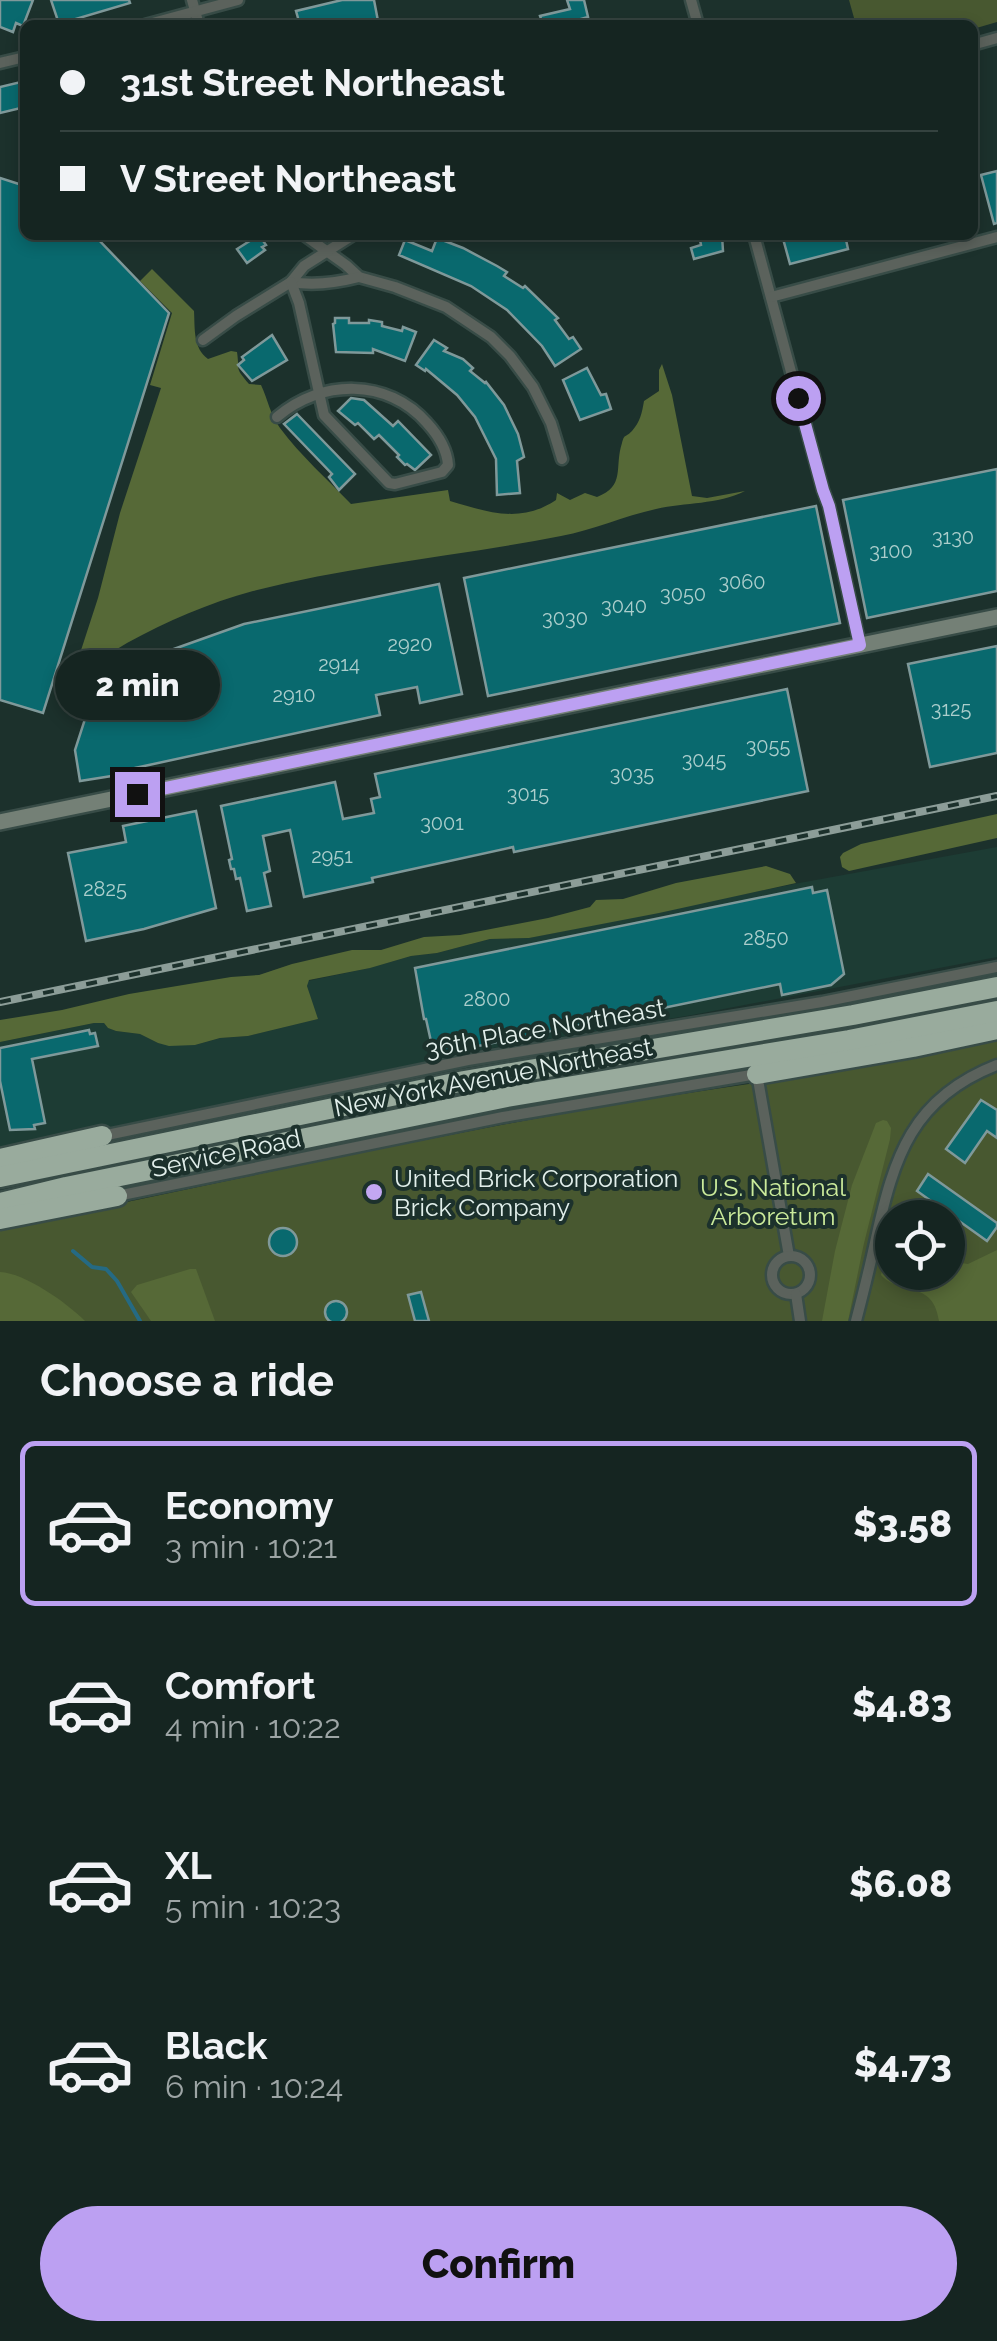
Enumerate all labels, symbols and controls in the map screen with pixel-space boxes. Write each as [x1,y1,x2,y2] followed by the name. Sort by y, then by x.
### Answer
[120,60,505,105] text: 31st Street Northeast
[120,156,456,201] text: V Street Northeast
[776,376,821,421] route start
[932,525,974,549] house number: 3130
[869,539,913,563] house number: 3100
[718,570,766,594] house number: 3060
[660,582,706,606] house number: 3050
[601,594,647,618] house number: 3040
[542,606,588,630] house number: 3030
[388,632,432,656] house number: 2920
[54,649,220,719] callout: 2 min
[318,652,360,676] house number: 2914
[95,666,180,703] text: 2 min
[273,683,315,707] house number: 2910
[931,697,971,721] house number: 3125
[746,734,790,758] house number: 3055
[682,748,726,772] house number: 3045
[610,762,654,786] house number: 3035
[115,772,160,817] route end
[507,782,549,806] house number: 3015
[420,811,464,835] house number: 3001
[311,844,353,868] house number: 2951
[83,877,127,901] house number: 2825
[743,926,789,950] house number: 2850
[464,987,510,1011] house number: 2800
[423,992,668,1064] street label: 36th Place Northeast
[331,1031,655,1123] street label: New York Avenue Northeast
[149,1123,303,1183] street label: Service Road
[394,1163,678,1222] place label: United Brick Corporation Brick Company
[700,1172,846,1231] park label: U.S. National Arboretum
[363,1181,385,1203] marker: United Brick Corporation Brick Company
[875,1200,965,1290] map controls
[875,1200,965,1290] button: locate
[40,1354,334,1407] text: Choose a ride
[45,1479,135,1569] icon: car
[165,1483,334,1528] text: Economy
[853,1501,952,1546] text: $3.58
[165,1528,337,1565] text: 3 min · 10:21
[45,1659,135,1749] icon: car
[165,1663,315,1708] text: Comfort
[852,1681,952,1726] text: $4.83
[165,1708,341,1745] text: 4 min · 10:22
[45,1839,135,1929] icon: car
[165,1843,212,1888] text: XL
[849,1861,952,1906] text: $6.08
[165,1888,341,1925] text: 5 min · 10:23
[45,2019,135,2109] icon: car
[165,2023,267,2068] text: Black
[854,2041,952,2086] text: $4.73
[165,2068,343,2105] text: 6 min · 10:24
[40,2206,957,2321] button: Confirm

